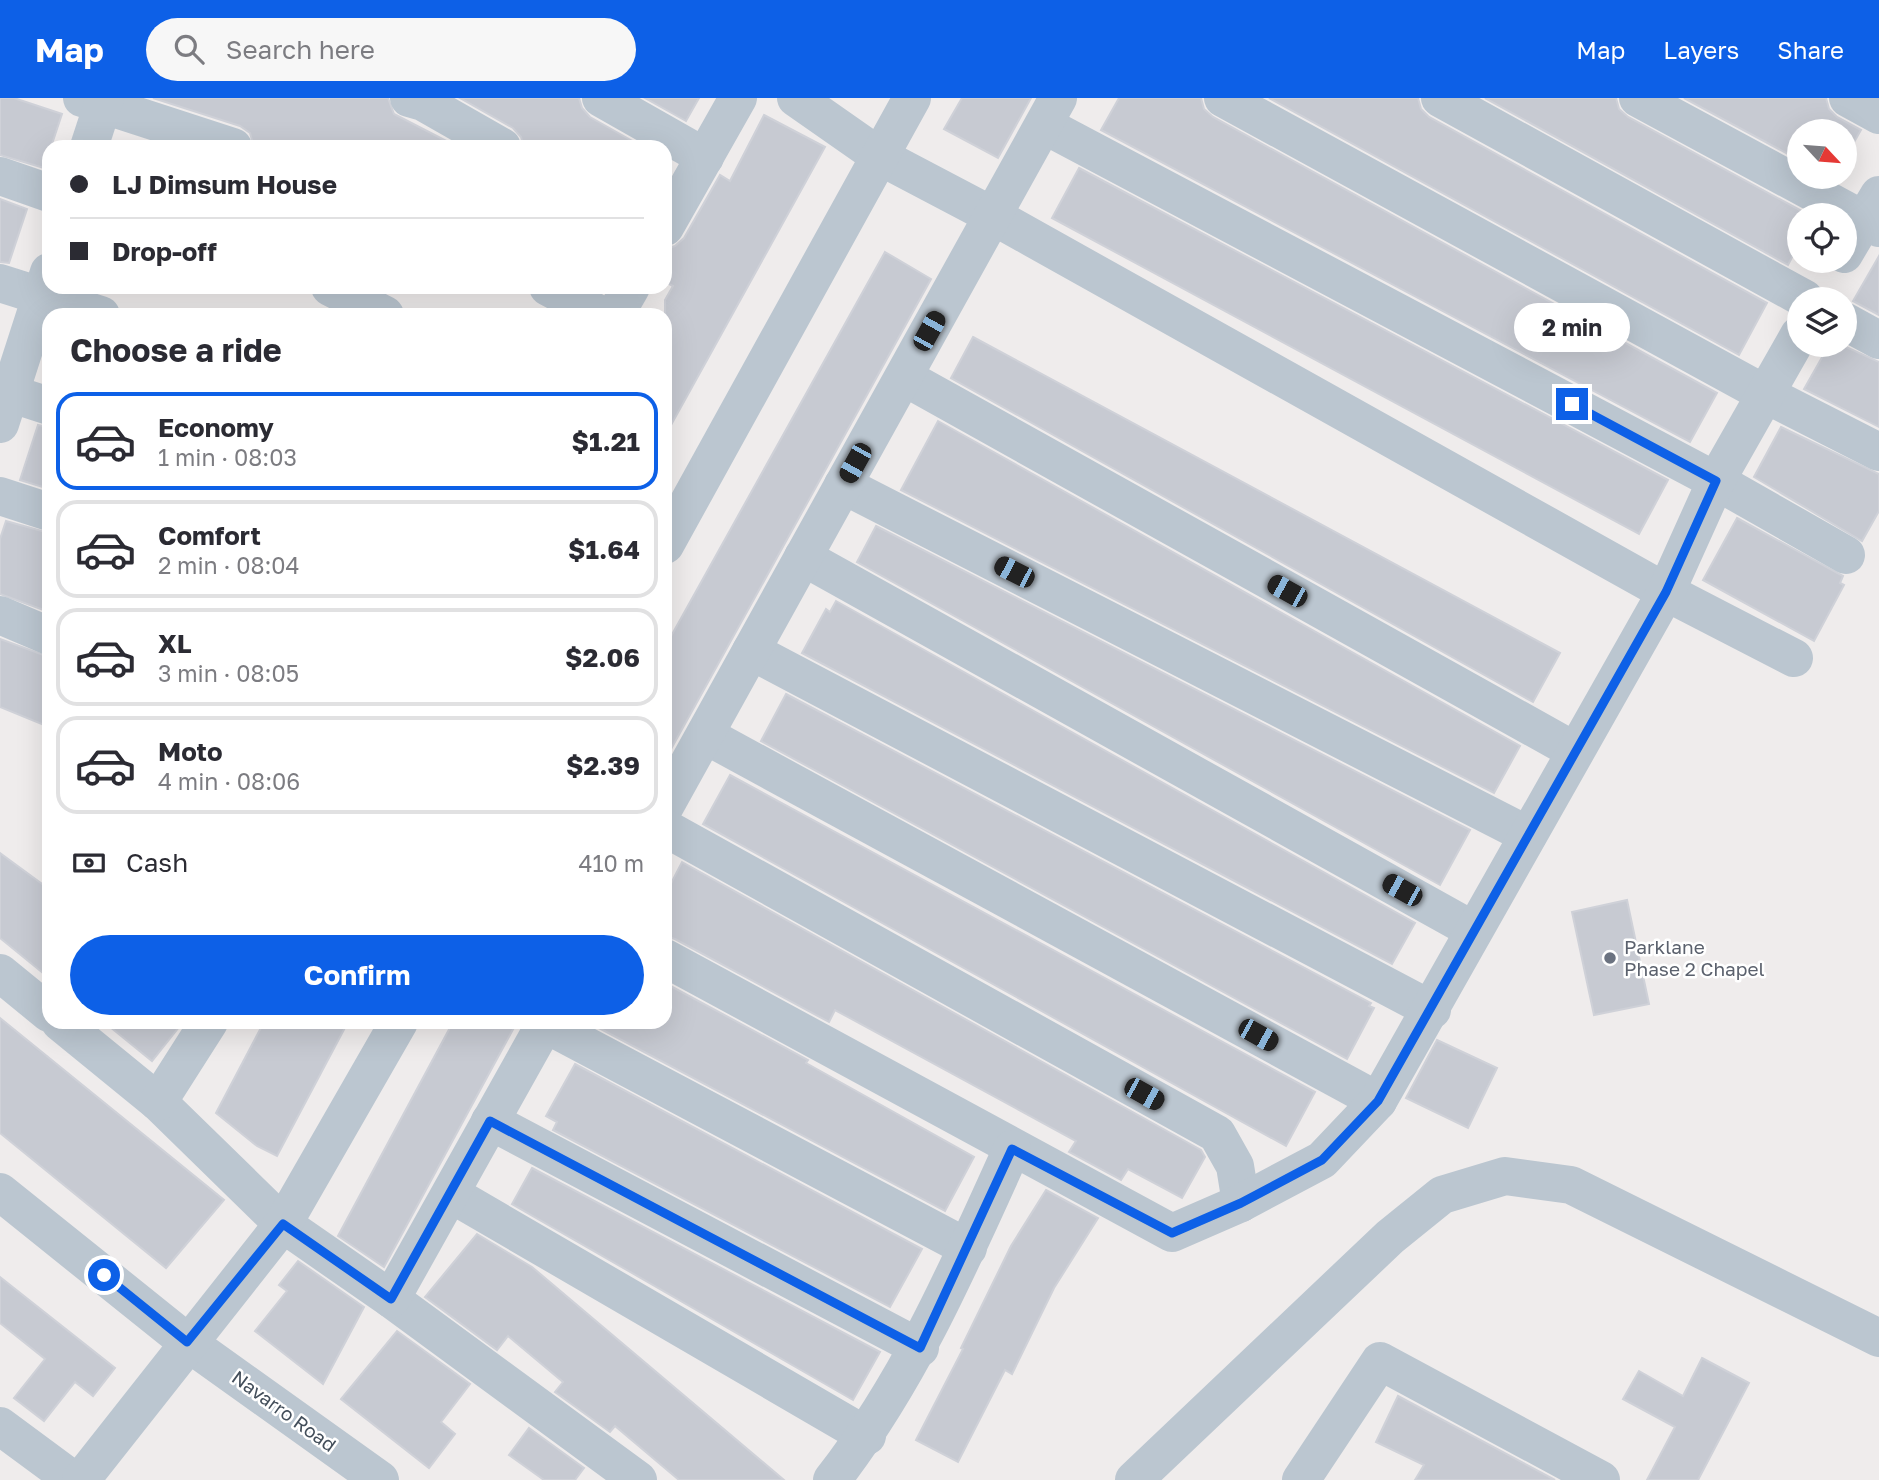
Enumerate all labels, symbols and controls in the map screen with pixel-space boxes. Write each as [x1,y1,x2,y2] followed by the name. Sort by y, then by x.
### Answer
[146,18,636,81] search box
[35,30,104,69] text: Map
[170,30,208,68] icon: search
[226,34,375,65] text: Search here
[1576,35,1625,64] text: Map
[1663,35,1739,64] text: Layers
[1777,35,1844,64] text: Share
[1787,119,1857,189] north arrow
[1787,119,1857,357] map controls
[112,169,337,200] text: LJ Dimsum House
[1787,203,1857,273] button: locate
[112,236,217,267] text: Drop-off
[1787,287,1857,357] button: layers
[1514,302,1630,352] callout: 2 min
[910,308,949,354] car
[1542,313,1602,341] text: 2 min
[70,331,282,369] text: Choose a ride
[1556,388,1588,420] route end
[74,410,137,473] icon: car
[158,412,274,443] text: Economy
[572,426,640,457] text: $1.21
[836,440,875,486] car
[158,443,297,471] text: 1 min · 08:03
[74,518,137,581] icon: car
[158,520,261,551] text: Comfort
[568,534,640,565] text: $1.64
[158,551,300,579] text: 2 min · 08:04
[991,553,1038,591] car
[1264,572,1311,610] car
[74,626,137,689] icon: car
[158,628,192,659] text: XL
[565,642,640,673] text: $2.06
[158,659,299,687] text: 3 min · 08:05
[74,734,137,797] icon: car
[158,736,223,767] text: Moto
[566,750,640,781] text: $2.39
[158,767,300,795] text: 4 min · 08:06
[70,844,108,882] icon: cash
[126,847,188,878] text: Cash
[578,849,644,877] text: 410 m
[1379,871,1426,909] car
[70,935,644,1015] button: Confirm
[1624,935,1765,980] place label: Parklane Phase 2 Chapel
[1602,950,1618,966] marker: Parklane Phase 2 Chapel
[1235,1016,1282,1054] car
[1121,1075,1168,1113] car
[88,1259,120,1291] route start
[228,1365,341,1456] street label: Navarro Road

